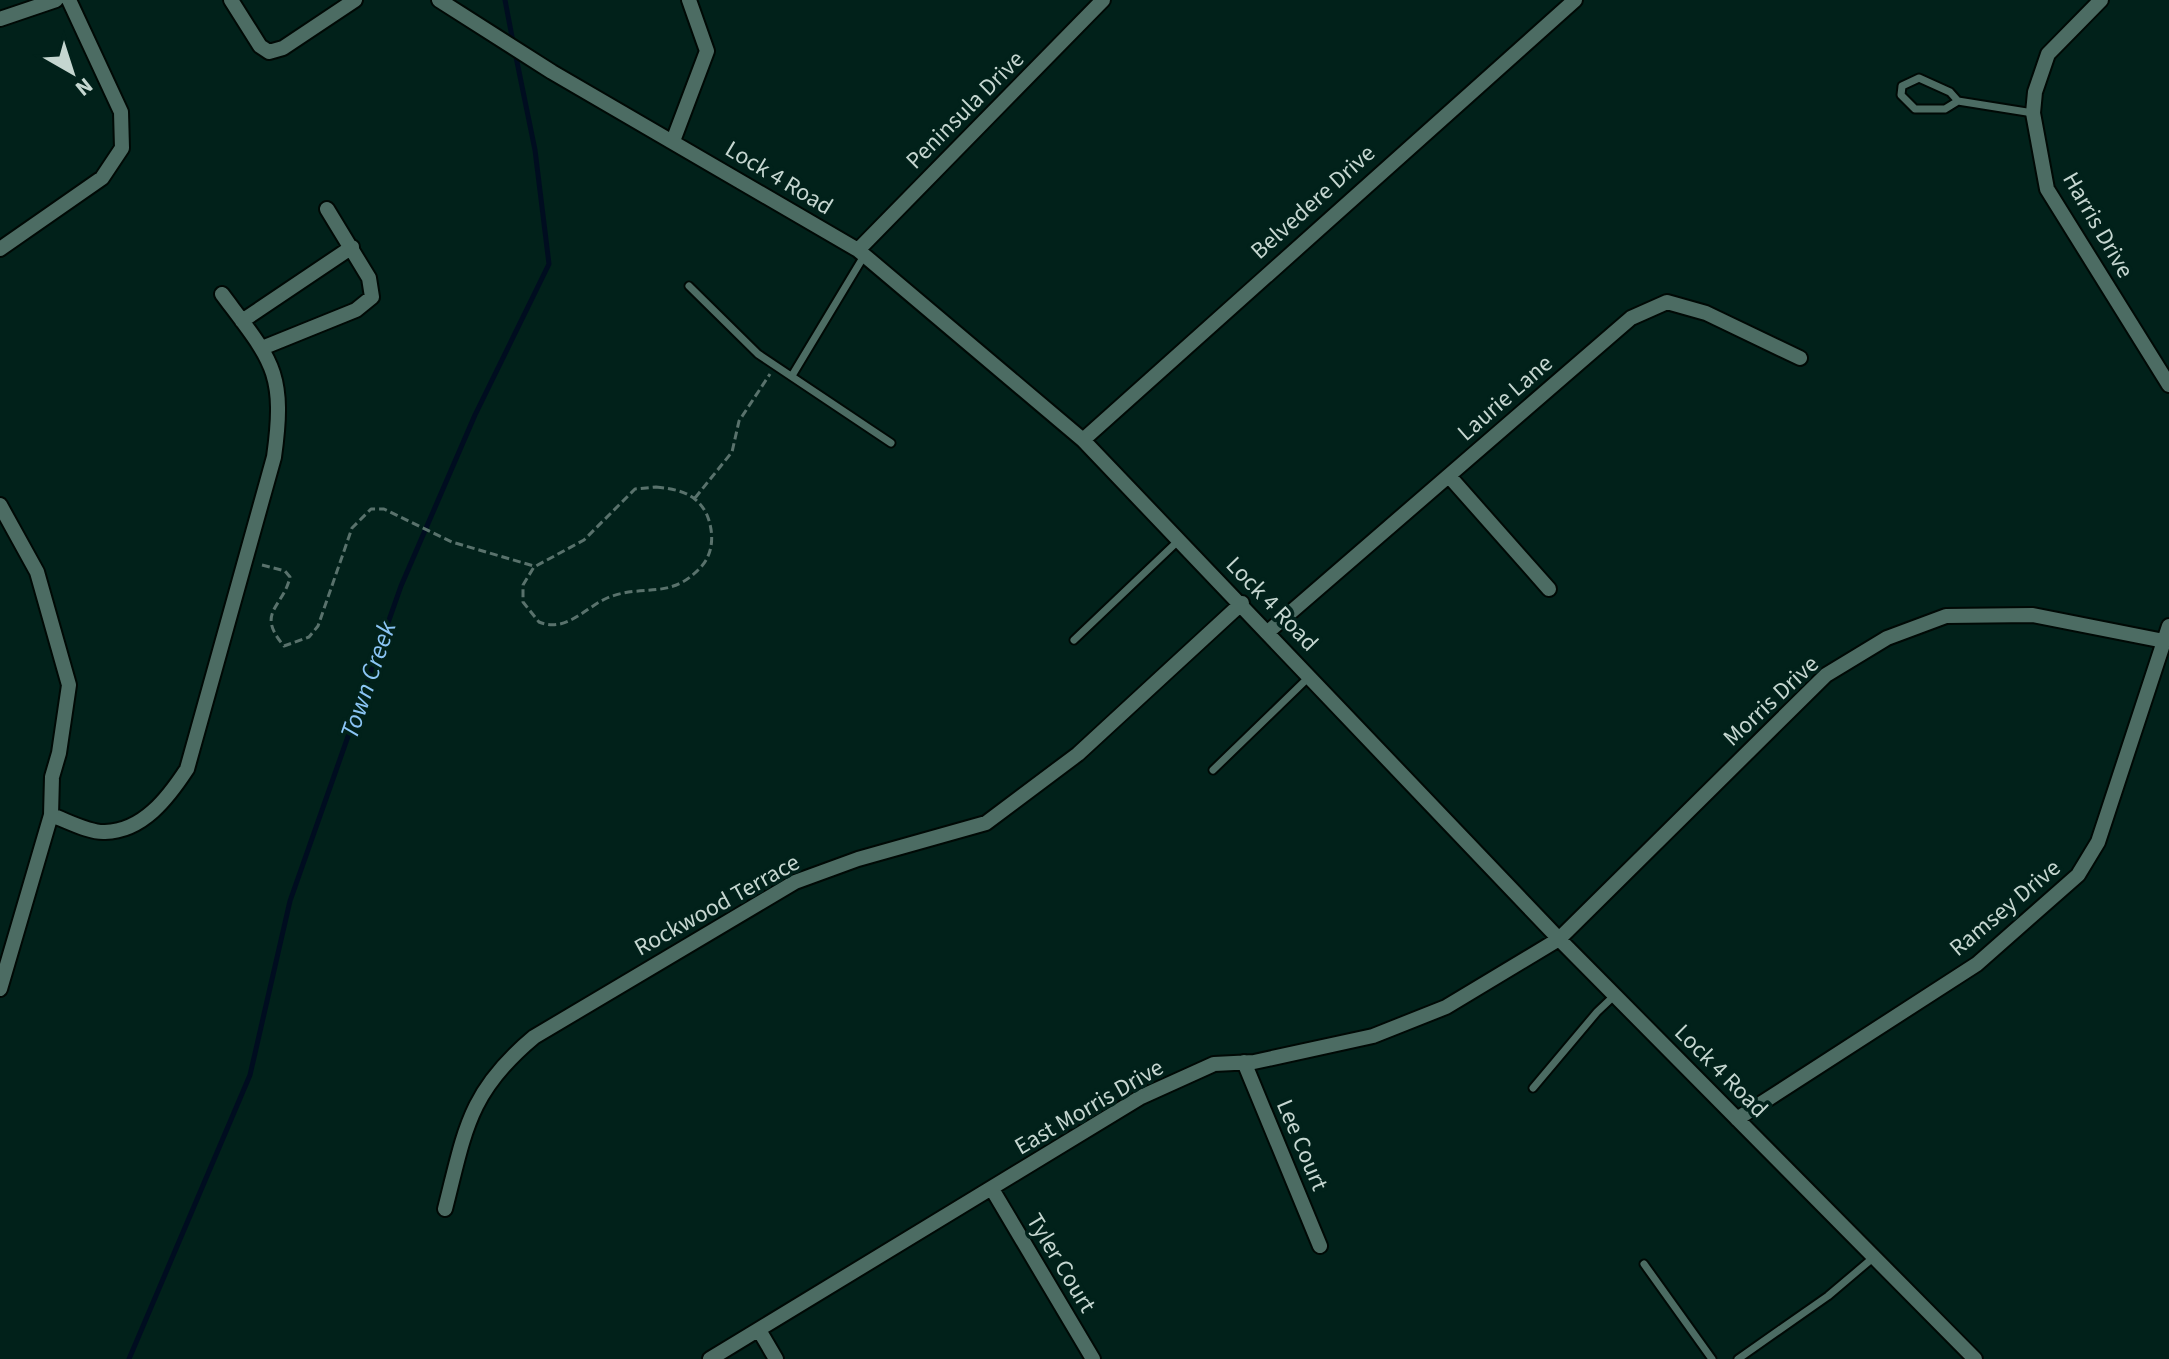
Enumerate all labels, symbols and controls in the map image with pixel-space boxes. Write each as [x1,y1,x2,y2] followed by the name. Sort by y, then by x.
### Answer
[32,32,112,112] north arrow
[898,43,1032,177] street label: Peninsula Drive
[68,70,100,104] text: N
[718,132,840,224] street label: Lock 4 Road
[1243,136,1383,268] street label: Belvedere Drive
[2054,166,2142,284] street label: Harris Drive
[1450,347,1560,449] street label: Laurie Lane
[1218,549,1326,659] street label: Lock 4 Road
[331,616,406,744] water label: Town Creek
[1715,647,1827,755] street label: Morris Drive
[628,845,806,965] street label: Rockwood Terrace
[1942,851,2068,965] street label: Ramsey Drive
[1666,1016,1776,1126] street label: Lock 4 Road
[1008,1050,1170,1164] street label: East Morris Drive
[1267,1094,1337,1196] street label: Lee Court
[1018,1207,1104,1319] street label: Tyler Court

